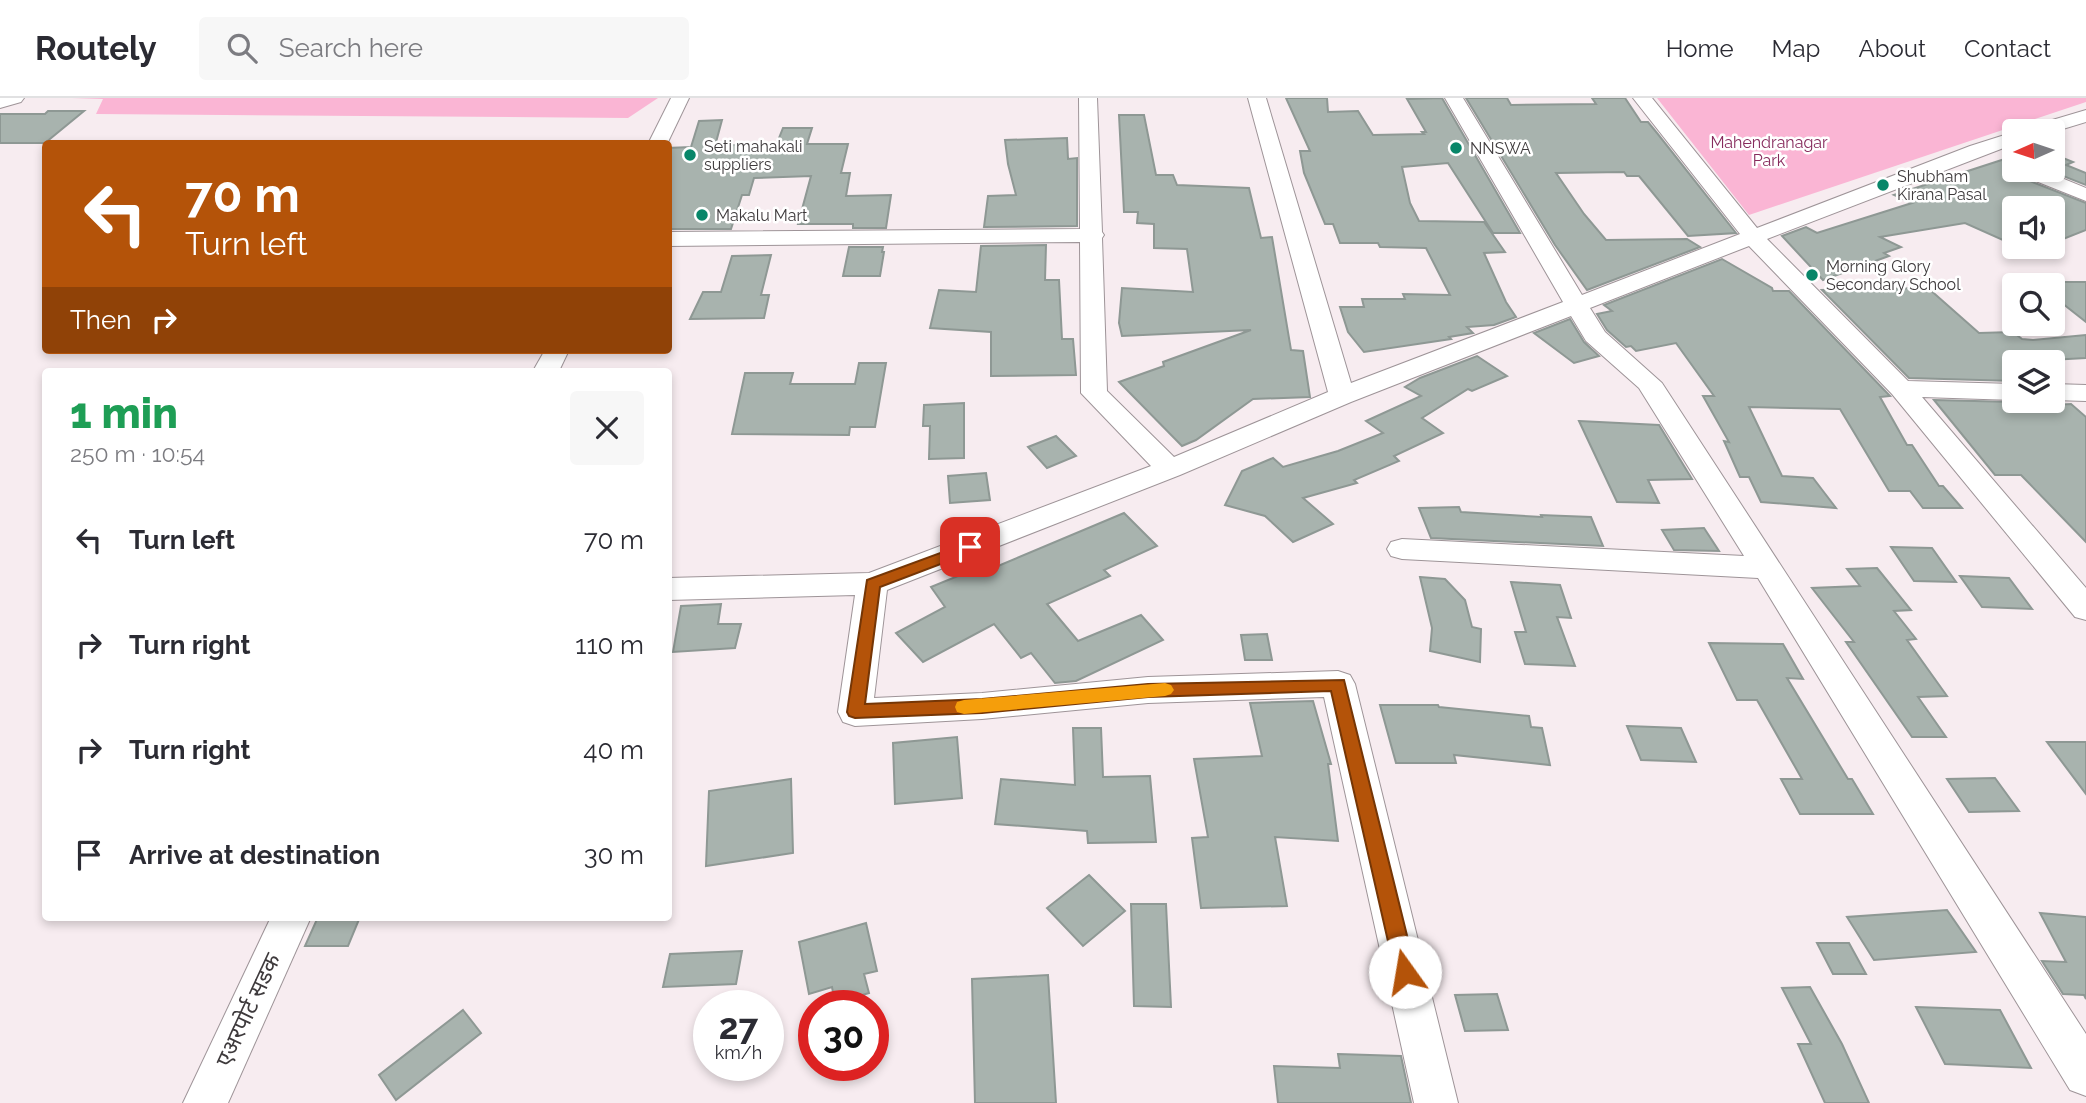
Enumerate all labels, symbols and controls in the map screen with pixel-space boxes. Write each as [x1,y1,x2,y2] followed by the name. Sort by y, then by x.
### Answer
[199,17,689,80] search box
[35,29,157,68] text: Routely
[223,29,261,67] icon: search
[279,33,423,63] text: Search here
[1666,34,1734,63] text: Home
[1772,34,1820,63] text: Map
[1858,34,1926,63] text: About
[1964,34,2051,63] text: Contact
[2002,119,2065,182] north arrow
[2002,119,2065,413] map controls
[1710,133,1828,170] park label: Mahendranagar Park
[704,137,802,174] place label: Seti mahakali suppliers
[1470,139,1531,158] place label: NNSWA
[1448,140,1464,156] marker: NNSWA
[682,147,698,163] marker: Seti mahakali suppliers
[185,166,300,223] text: 70 m
[1897,167,1987,204] place label: Shubham Kirana Pasal
[70,168,161,259] icon: left
[1875,177,1891,193] marker: Shubham Kirana Pasal
[2002,196,2065,259] button: sound
[716,206,808,225] place label: Makalu Mart
[694,207,710,223] marker: Makalu Mart
[185,225,307,262] text: Turn left
[1826,257,1961,294] place label: Morning Glory Secondary School
[1804,267,1820,283] marker: Morning Glory Secondary School
[2002,273,2065,336] button: search
[145,301,183,339] icon: right
[70,305,131,335] text: Then
[2002,350,2065,413] button: layers
[70,389,178,438] text: 1 min
[570,391,644,465] button: close
[70,440,205,467] text: 250 m · 10:54
[940,517,1000,577] pin
[70,521,108,559] icon: left
[129,525,235,555] text: Turn left
[584,525,644,555] text: 70 m
[951,528,989,566] icon: arrive
[70,626,108,664] icon: right
[129,630,250,660] text: Turn right
[575,630,644,660] text: 110 m
[70,731,108,769] icon: right
[129,735,250,765] text: Turn right
[583,735,644,765] text: 40 m
[70,836,108,874] icon: arrive
[129,840,380,870] text: Arrive at destination
[584,840,644,870] text: 30 m
[1368,935,1442,1009] position arrow
[210,948,286,1071] street label: एअरपोर्ट सडक
[798,990,889,1081] speed limit sign: 30
[719,1006,758,1047] text: 27
[715,1042,762,1063] text: km/h

